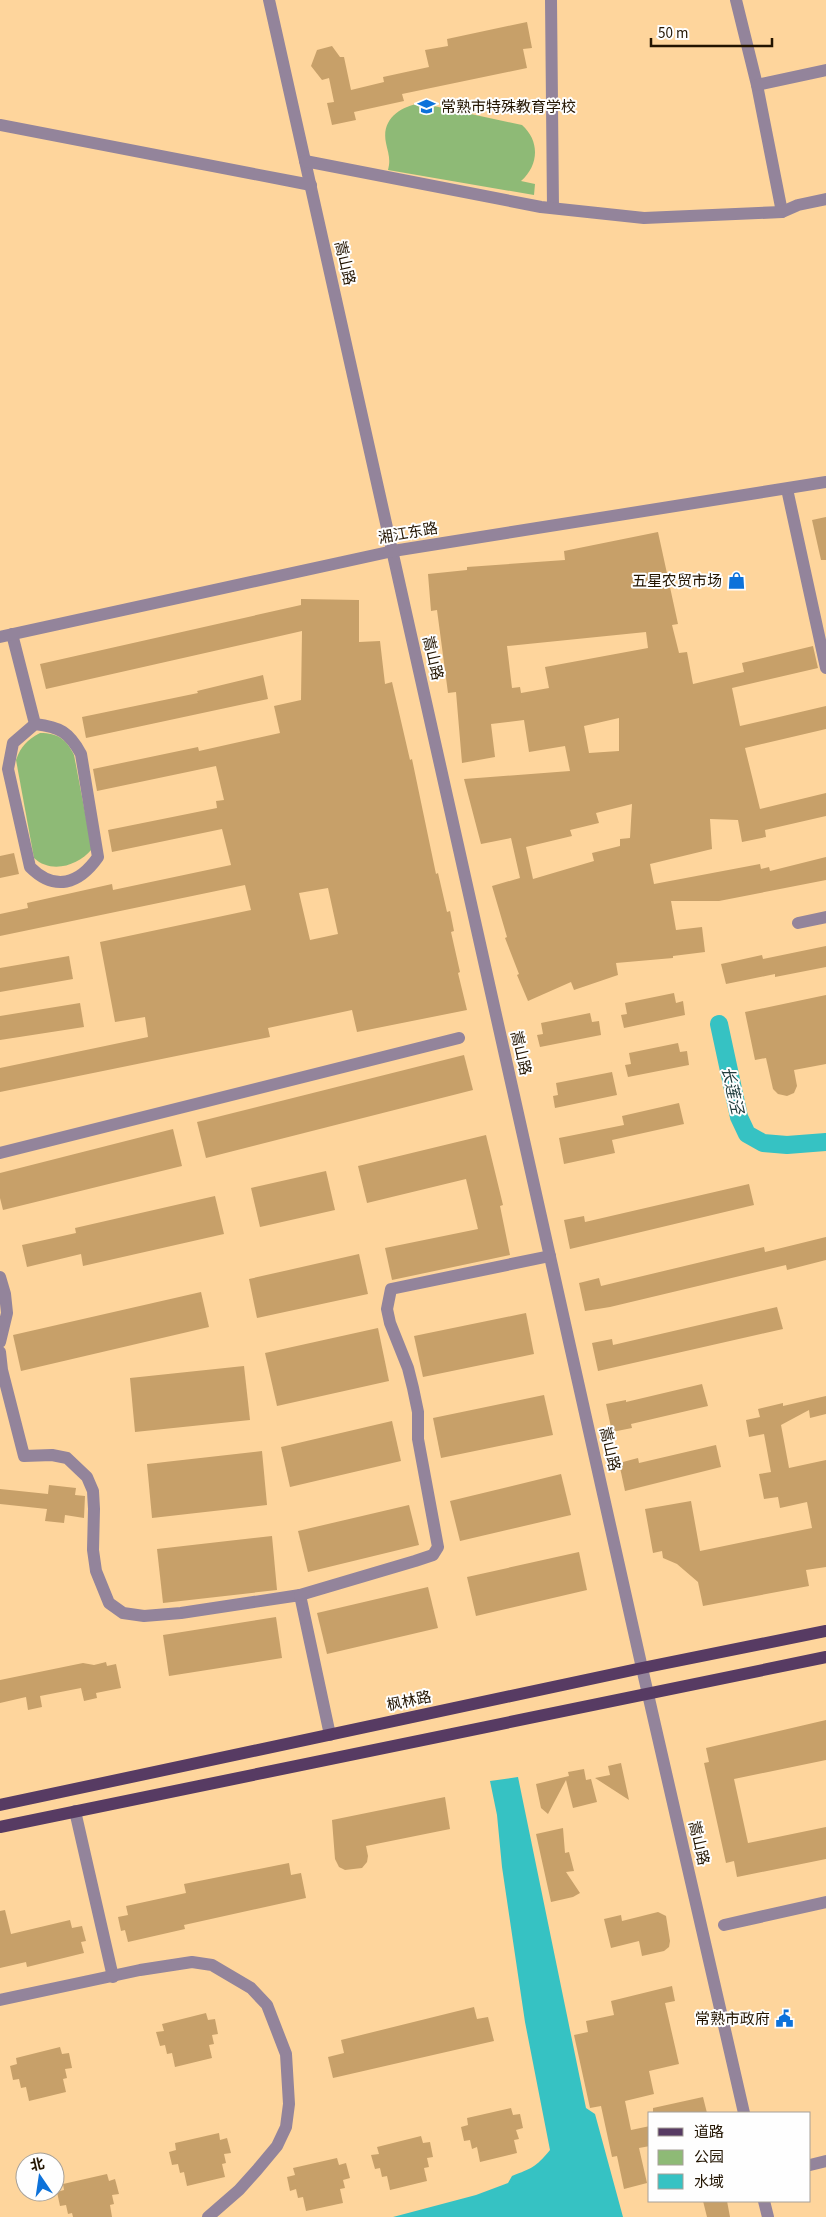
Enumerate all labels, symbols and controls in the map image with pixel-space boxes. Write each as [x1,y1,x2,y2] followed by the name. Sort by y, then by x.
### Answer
[651,15,772,47] scale bar
[658,23,688,44] text: 50 m
[417,97,437,117] school or university icon: 常熟市特殊教育学校
[441,97,576,118] place label: 常熟市特殊教育学校
[329,239,360,287] street label: 嵩山路
[377,518,439,549] street label: 湘江东路
[632,571,722,592] place label: 五星农贸市场
[726,571,746,591] shop icon: 五星农贸市场
[417,634,448,682] street label: 嵩山路
[505,1029,536,1077] street label: 嵩山路
[716,1064,749,1118] water label: 长莲泾
[594,1425,625,1473] street label: 嵩山路
[385,1687,433,1716] street label: 枫林路
[683,1819,714,1867] street label: 嵩山路
[695,2009,770,2030] place label: 常熟市政府
[774,2009,794,2029] public building icon: 常熟市政府
[648,2112,811,2202] legend
[694,2122,724,2143] text: 道路
[694,2147,724,2168] text: 公园
[15,2152,65,2202] north arrow
[28,2154,46,2177] text: 北
[694,2172,724,2193] text: 水域

